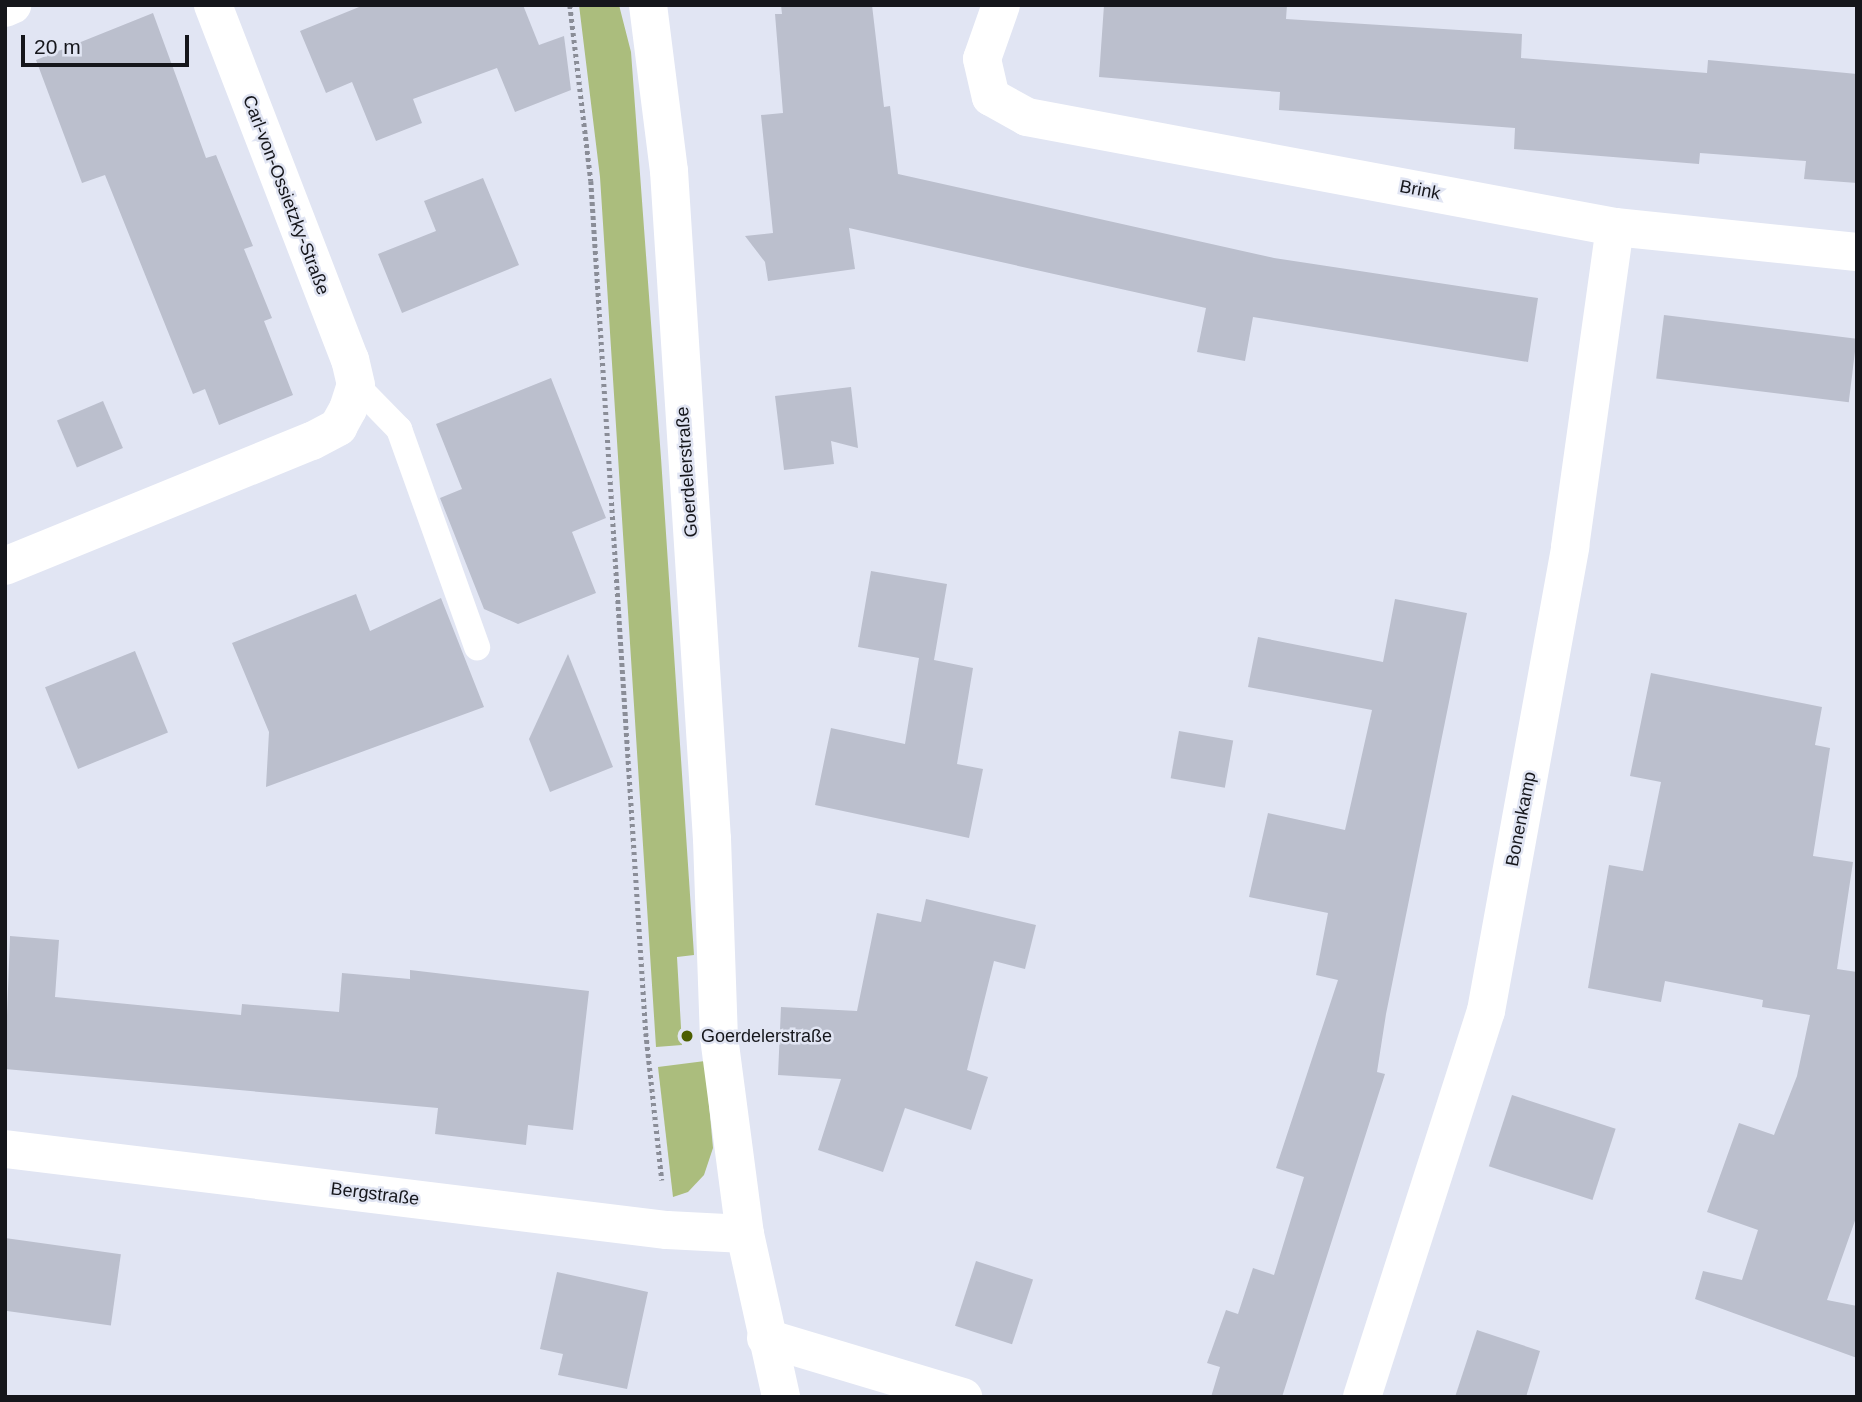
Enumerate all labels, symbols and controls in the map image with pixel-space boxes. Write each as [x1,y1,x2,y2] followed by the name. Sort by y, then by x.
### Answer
[24,21,192,65] scale bar
[34,35,81,58] text: 20 m
[238,92,334,298] street label: Carl-von-Ossietzky-Straße
[1398,175,1442,205] street label: Brink
[672,406,702,538] street label: Goerdelerstraße
[1501,770,1541,868] street label: Bonenkamp
[701,1025,832,1047] place label: Goerdelerstraße
[679,1028,695,1044] marker: Goerdelerstraße
[329,1178,421,1210] street label: Bergstraße

